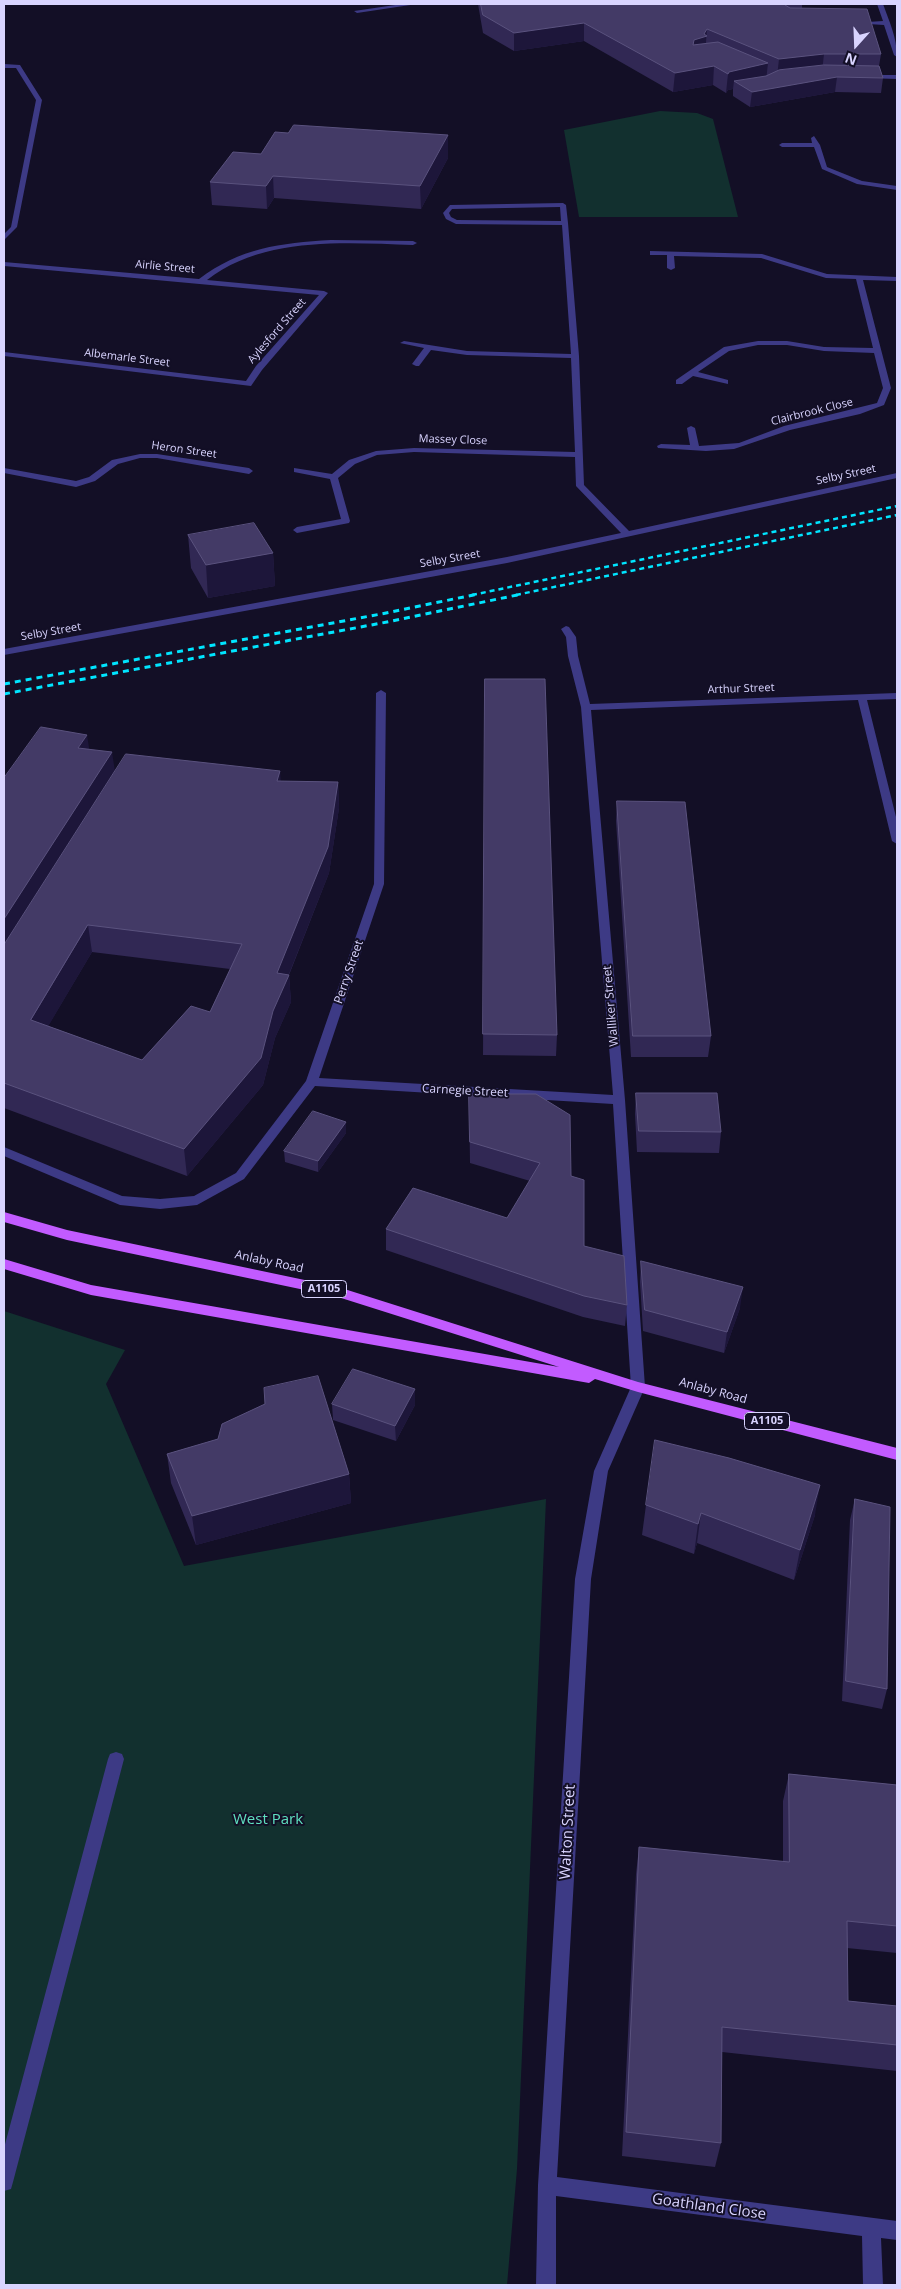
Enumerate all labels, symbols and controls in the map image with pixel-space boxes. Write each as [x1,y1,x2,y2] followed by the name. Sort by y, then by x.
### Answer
[831,20,881,70] north arrow
[842,49,859,70] text: N
[135,258,195,276] street label: Airlie Street
[245,296,309,366] street label: Aylesford Street
[84,346,170,370] street label: Albemarle Street
[770,395,854,429] street label: Clairbrook Close
[418,432,488,448] street label: Massey Close
[151,439,217,461] street label: Heron Street
[815,462,877,488] street label: Selby Street
[419,547,481,571] street label: Selby Street
[20,620,82,644] street label: Selby Street
[707,681,775,697] street label: Arthur Street
[331,938,367,1006] street label: Perry Street
[600,965,622,1047] street label: Walliker Street
[422,1082,508,1100] street label: Carnegie Street
[233,1248,305,1276] street label: Anlaby Road
[302,1280,346,1298] road number: A1105
[677,1375,749,1407] street label: Anlaby Road
[744,1412,790,1430] road number: A1105
[557,1784,579,1880] street label: Walton Street
[233,1811,303,1829] park label: West Park
[651,2190,767,2224] street label: Goathland Close

